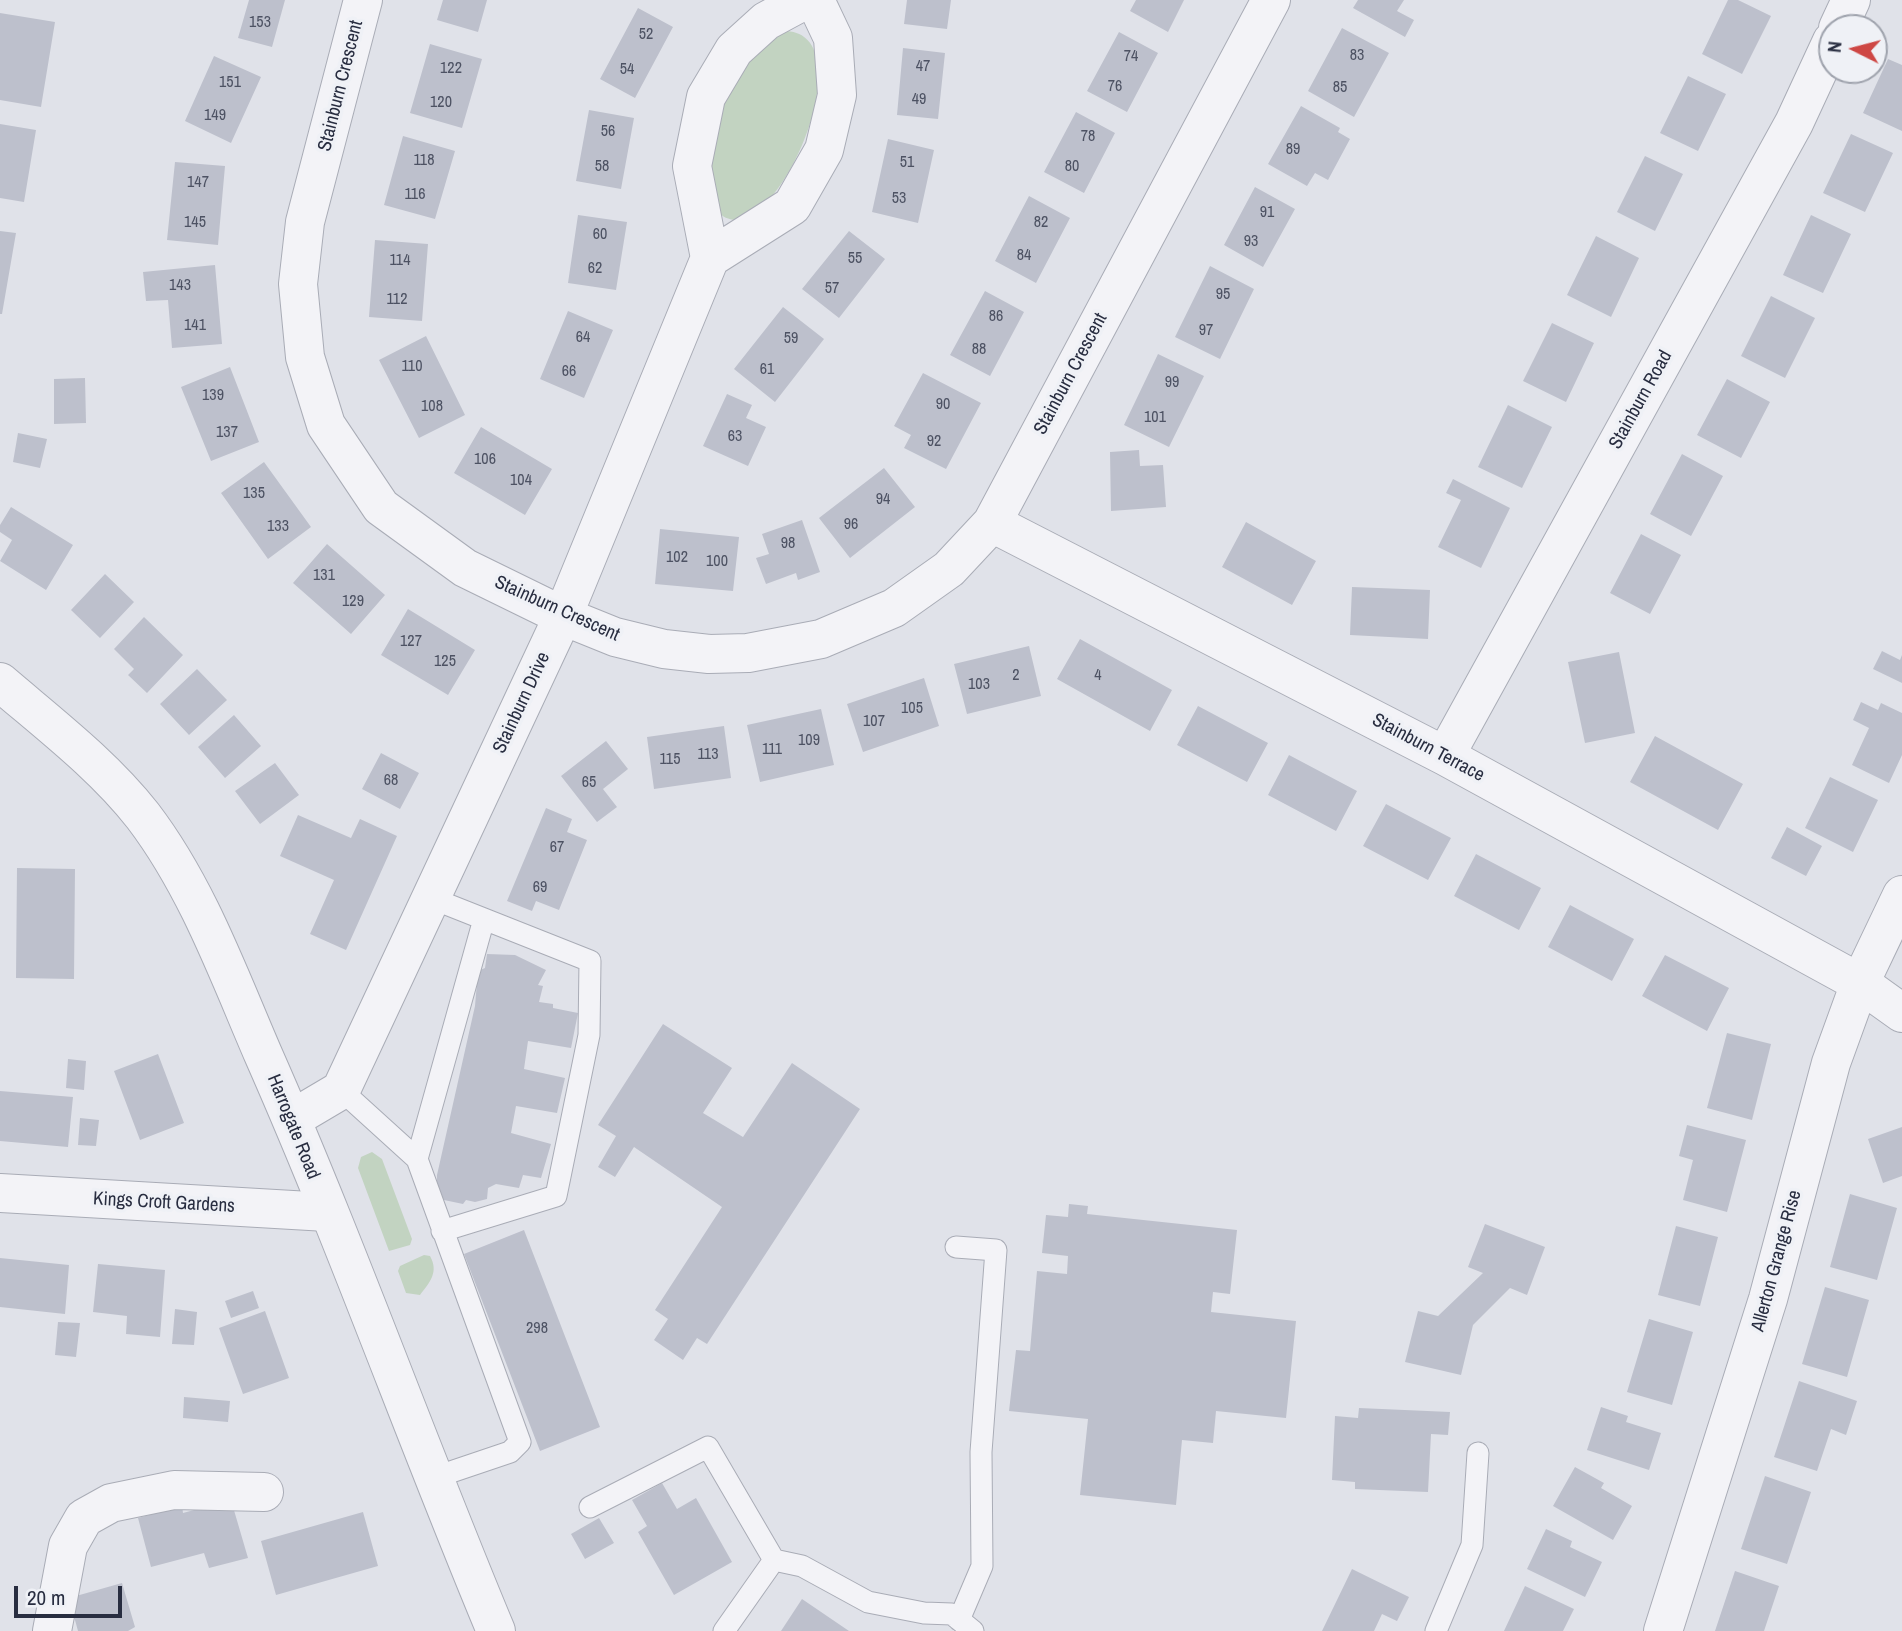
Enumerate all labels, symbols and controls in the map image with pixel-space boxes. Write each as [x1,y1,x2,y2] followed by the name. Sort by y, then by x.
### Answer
[249,13,271,33] house number: 153
[1818,14,1888,84] north arrow
[314,18,368,154] street label: Stainburn Crescent
[639,25,653,45] house number: 52
[1821,40,1848,54] text: N
[1350,46,1364,66] house number: 83
[1124,47,1138,67] house number: 74
[916,57,930,77] house number: 47
[440,59,462,79] house number: 122
[620,60,634,80] house number: 54
[219,73,241,93] house number: 151
[1108,77,1122,97] house number: 76
[1333,78,1347,98] house number: 85
[912,90,926,110] house number: 49
[430,93,452,113] house number: 120
[204,106,226,126] house number: 149
[601,122,615,142] house number: 56
[1081,127,1095,147] house number: 78
[1286,140,1300,160] house number: 89
[414,151,434,171] house number: 118
[900,153,914,173] house number: 51
[595,157,609,177] house number: 58
[1065,157,1079,177] house number: 80
[187,173,209,193] house number: 147
[405,185,425,205] house number: 116
[892,189,906,209] house number: 53
[1260,203,1274,223] house number: 91
[184,213,206,233] house number: 145
[1034,213,1048,233] house number: 82
[593,225,607,245] house number: 60
[1244,232,1258,252] house number: 93
[1017,246,1031,266] house number: 84
[848,249,862,269] house number: 55
[390,251,410,271] house number: 114
[588,259,602,279] house number: 62
[169,276,191,296] house number: 143
[825,279,839,299] house number: 57
[1216,285,1230,305] house number: 95
[387,290,407,310] house number: 112
[989,307,1003,327] house number: 86
[1029,309,1113,439] street label: Stainburn Crescent
[184,316,206,336] house number: 141
[1199,321,1213,341] house number: 97
[576,328,590,348] house number: 64
[784,329,798,349] house number: 59
[972,340,986,360] house number: 88
[1605,347,1677,453] street label: Stainburn Road
[402,357,422,377] house number: 110
[760,360,774,380] house number: 61
[562,362,576,382] house number: 66
[1165,373,1179,393] house number: 99
[202,386,224,406] house number: 139
[936,395,950,415] house number: 90
[421,397,443,417] house number: 108
[1144,408,1166,428] house number: 101
[216,423,238,443] house number: 137
[728,427,742,447] house number: 63
[927,432,941,452] house number: 92
[474,450,496,470] house number: 106
[510,471,532,491] house number: 104
[243,484,265,504] house number: 135
[876,490,890,510] house number: 94
[844,515,858,535] house number: 96
[267,517,289,537] house number: 133
[781,534,795,554] house number: 98
[666,548,688,568] house number: 102
[706,552,728,572] house number: 100
[313,566,335,586] house number: 131
[491,571,623,647] street label: Stainburn Crescent
[342,592,364,612] house number: 129
[400,632,422,652] house number: 127
[489,649,555,757] street label: Stainburn Drive
[434,652,456,672] house number: 125
[1012,666,1020,686] house number: 2
[1094,666,1102,686] house number: 4
[968,675,990,695] house number: 103
[901,699,923,719] house number: 105
[1368,709,1488,787] street label: Stainburn Terrace
[863,712,885,732] house number: 107
[798,731,820,751] house number: 109
[762,740,782,760] house number: 111
[698,745,718,765] house number: 113
[660,750,680,770] house number: 115
[384,771,398,791] house number: 68
[582,773,596,793] house number: 65
[550,838,564,858] house number: 67
[533,878,547,898] house number: 69
[262,1071,324,1183] street label: Harrogate Road
[92,1188,236,1218] street label: Kings Croft Gardens
[1747,1188,1807,1334] street label: Allerton Grange Rise
[526,1319,548,1339] house number: 298
[18,1572,126,1616] scale bar
[27,1583,65,1612] text: 20 m

